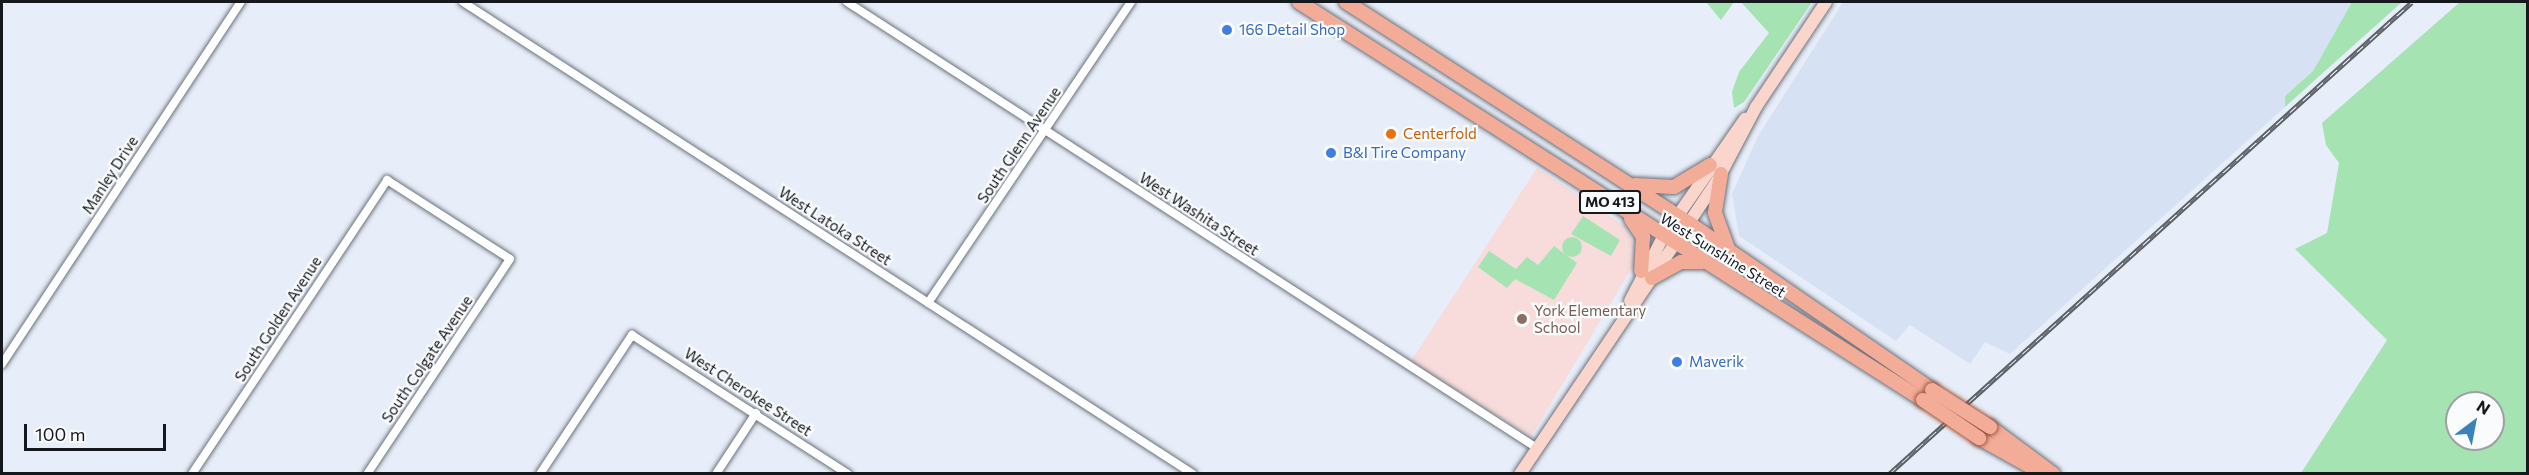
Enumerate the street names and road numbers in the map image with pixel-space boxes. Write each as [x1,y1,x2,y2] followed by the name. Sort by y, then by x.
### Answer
[973,83,1065,207] street label: South Glenn Avenue
[78,133,142,217] street label: Manley Drive
[1136,169,1262,259] street label: West Washita Street
[775,183,895,269] street label: West Latoka Street
[1578,191,1642,213] road number: MO 413
[1657,209,1789,301] street label: West Sunshine Street
[231,253,325,385] street label: South Golden Avenue
[378,292,476,426] street label: South Colgate Avenue
[681,344,815,440] street label: West Cherokee Street

